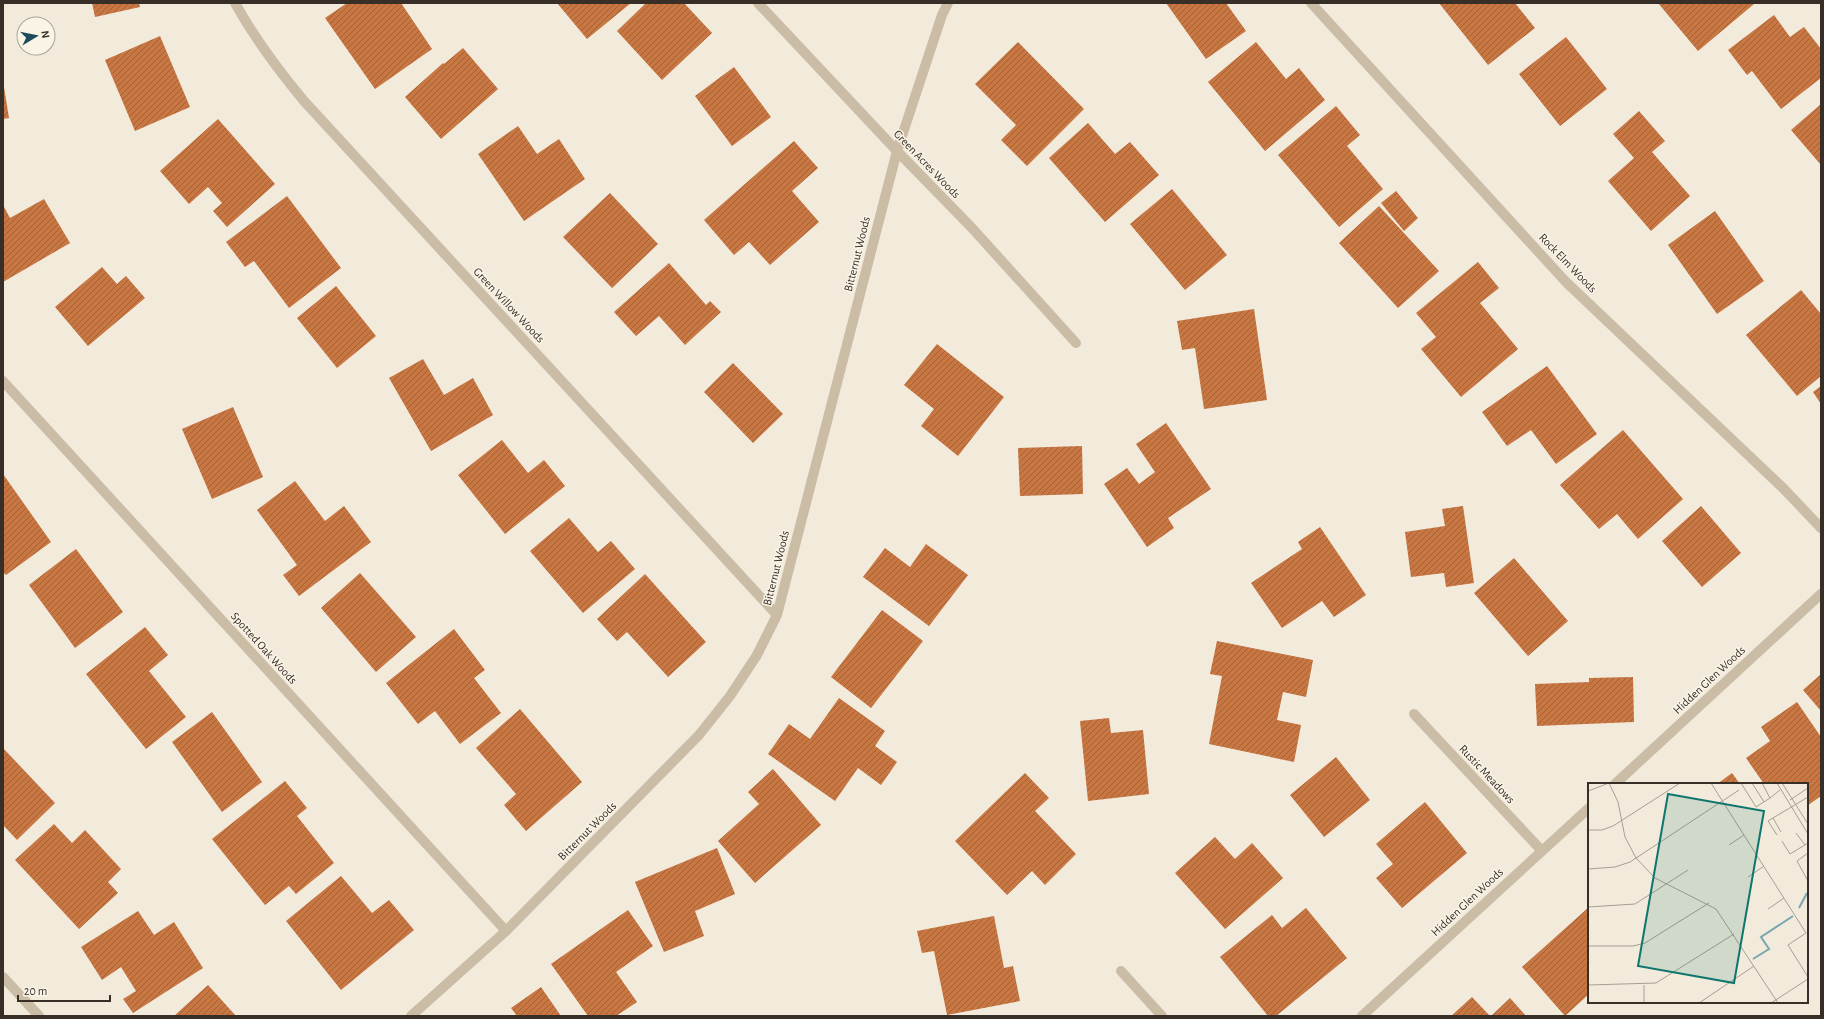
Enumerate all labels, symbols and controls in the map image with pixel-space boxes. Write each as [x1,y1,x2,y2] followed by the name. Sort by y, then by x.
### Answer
[16,16,56,56] north arrow
[39,30,51,39] text: N
[892,128,962,200] street label: Green Acres Woods
[842,215,872,293] street label: Bitternut Woods
[1537,231,1599,295] street label: Rock Elm Woods
[471,265,547,345] street label: Green Willow Woods
[761,529,791,607] street label: Bitternut Woods
[229,610,299,686] street label: Spotted Oak Woods
[1671,644,1747,716] street label: Hidden Glen Woods
[1457,742,1517,806] street label: Rustic Meadows
[1588,783,1808,1003] inset map
[556,800,618,862] street label: Bitternut Woods
[1429,866,1505,938] street label: Hidden Glen Woods
[18,977,110,1003] scale bar
[24,985,47,997] text: 20 m

